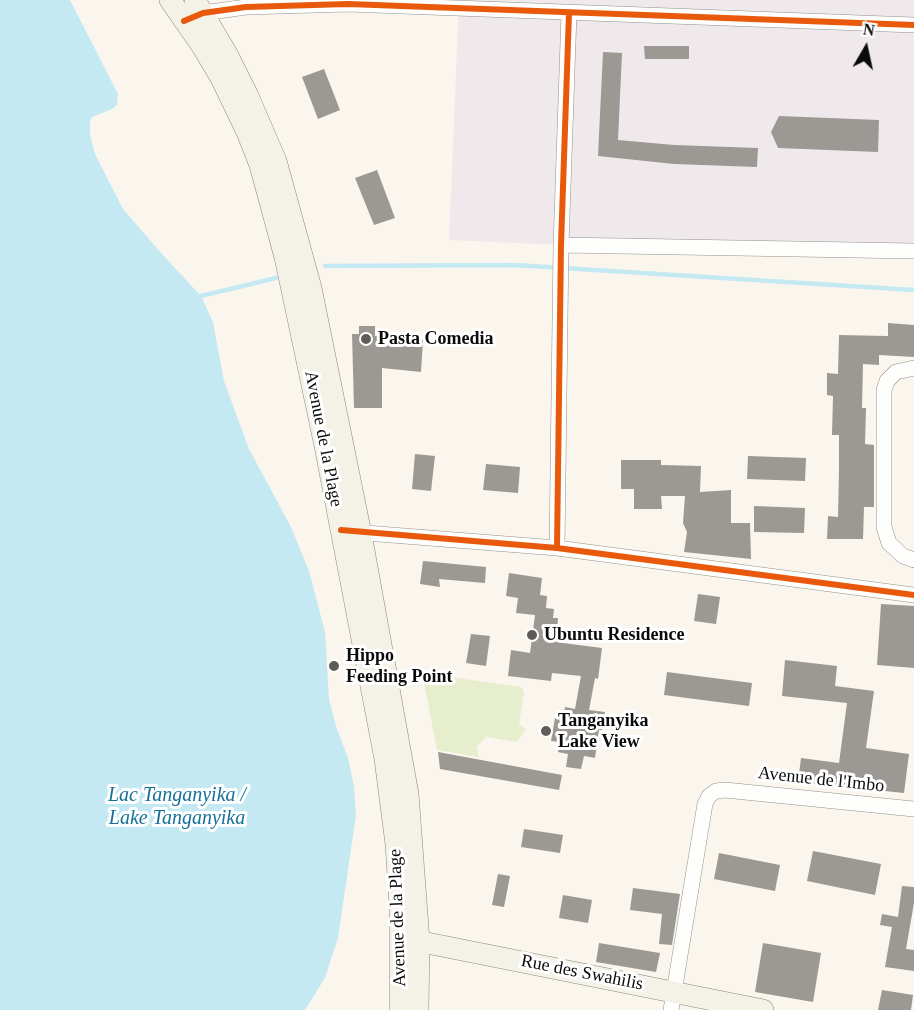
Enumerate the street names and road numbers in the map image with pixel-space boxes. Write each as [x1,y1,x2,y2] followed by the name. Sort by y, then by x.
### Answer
[299,369,347,509] street label: Avenue de la Plage
[757,763,885,797] street label: Avenue de l'Imbo
[385,849,411,987] street label: Avenue de la Plage
[519,951,645,995] street label: Rue des Swahilis

